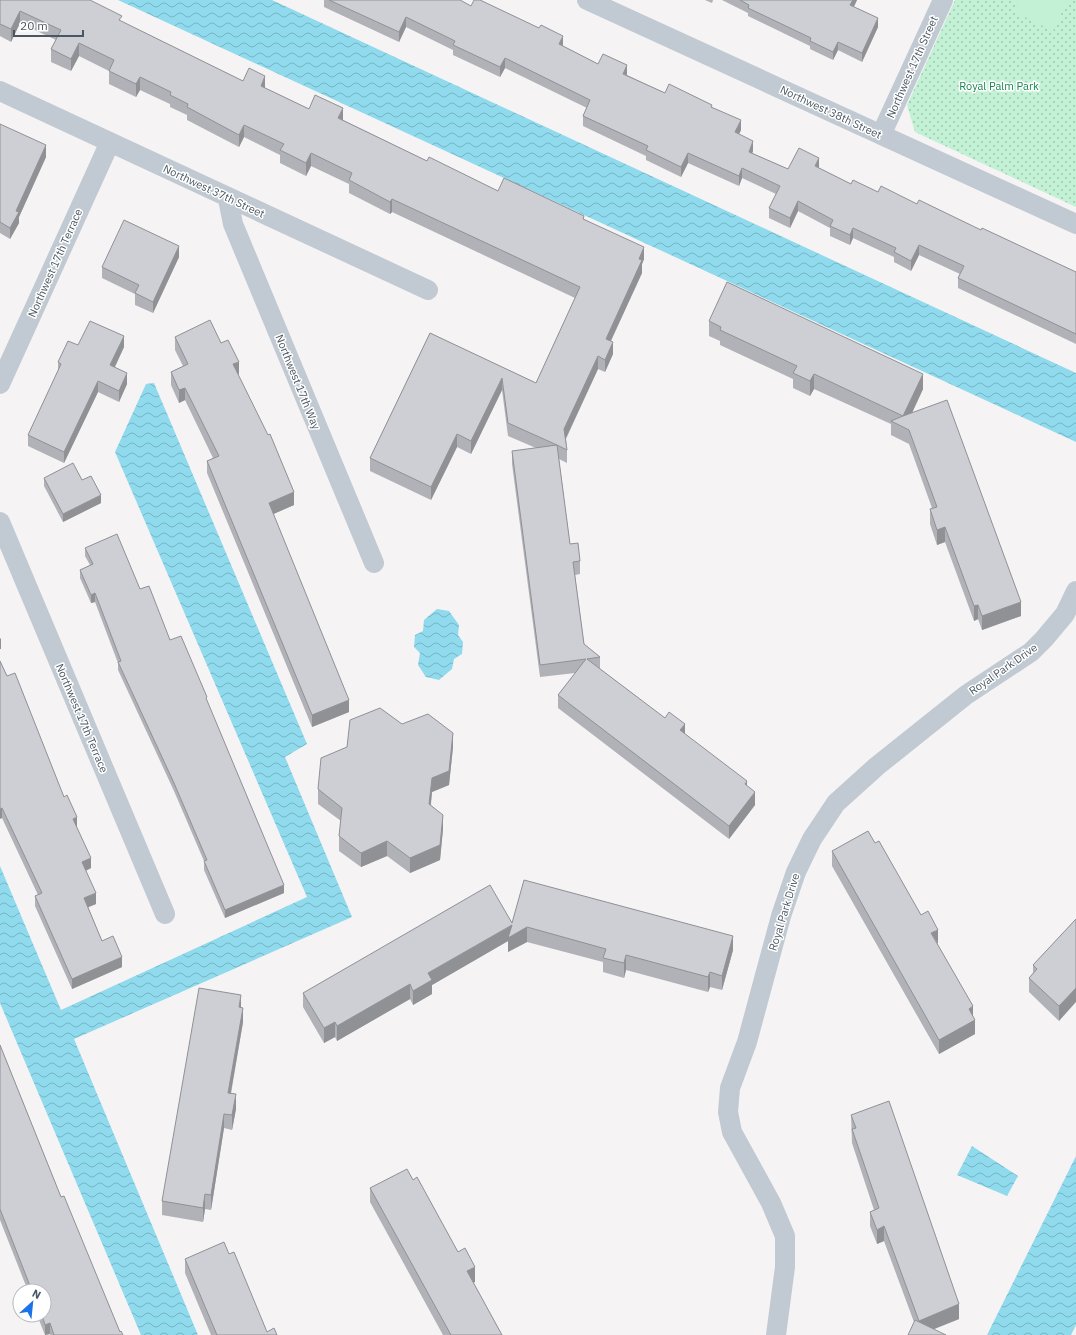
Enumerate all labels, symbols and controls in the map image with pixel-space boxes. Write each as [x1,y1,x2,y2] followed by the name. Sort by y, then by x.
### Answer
[14,12,83,38] scale bar
[883,14,941,120] street label: Northwest 17th Street
[20,18,48,33] text: 20 m
[959,79,1039,93] park label: Royal Palm Park
[778,82,884,142] street label: Northwest 38th Street
[161,161,267,221] street label: Northwest 37th Street
[25,207,85,319] street label: Northwest 17th Terrace
[273,332,324,432] street label: Northwest 17th Way
[966,640,1040,698] street label: Royal Park Drive
[53,661,111,775] street label: Northwest 17th Terrace
[766,872,802,952] street label: Royal Park Drive
[12,1283,52,1323] north arrow
[30,1286,43,1302] text: N

